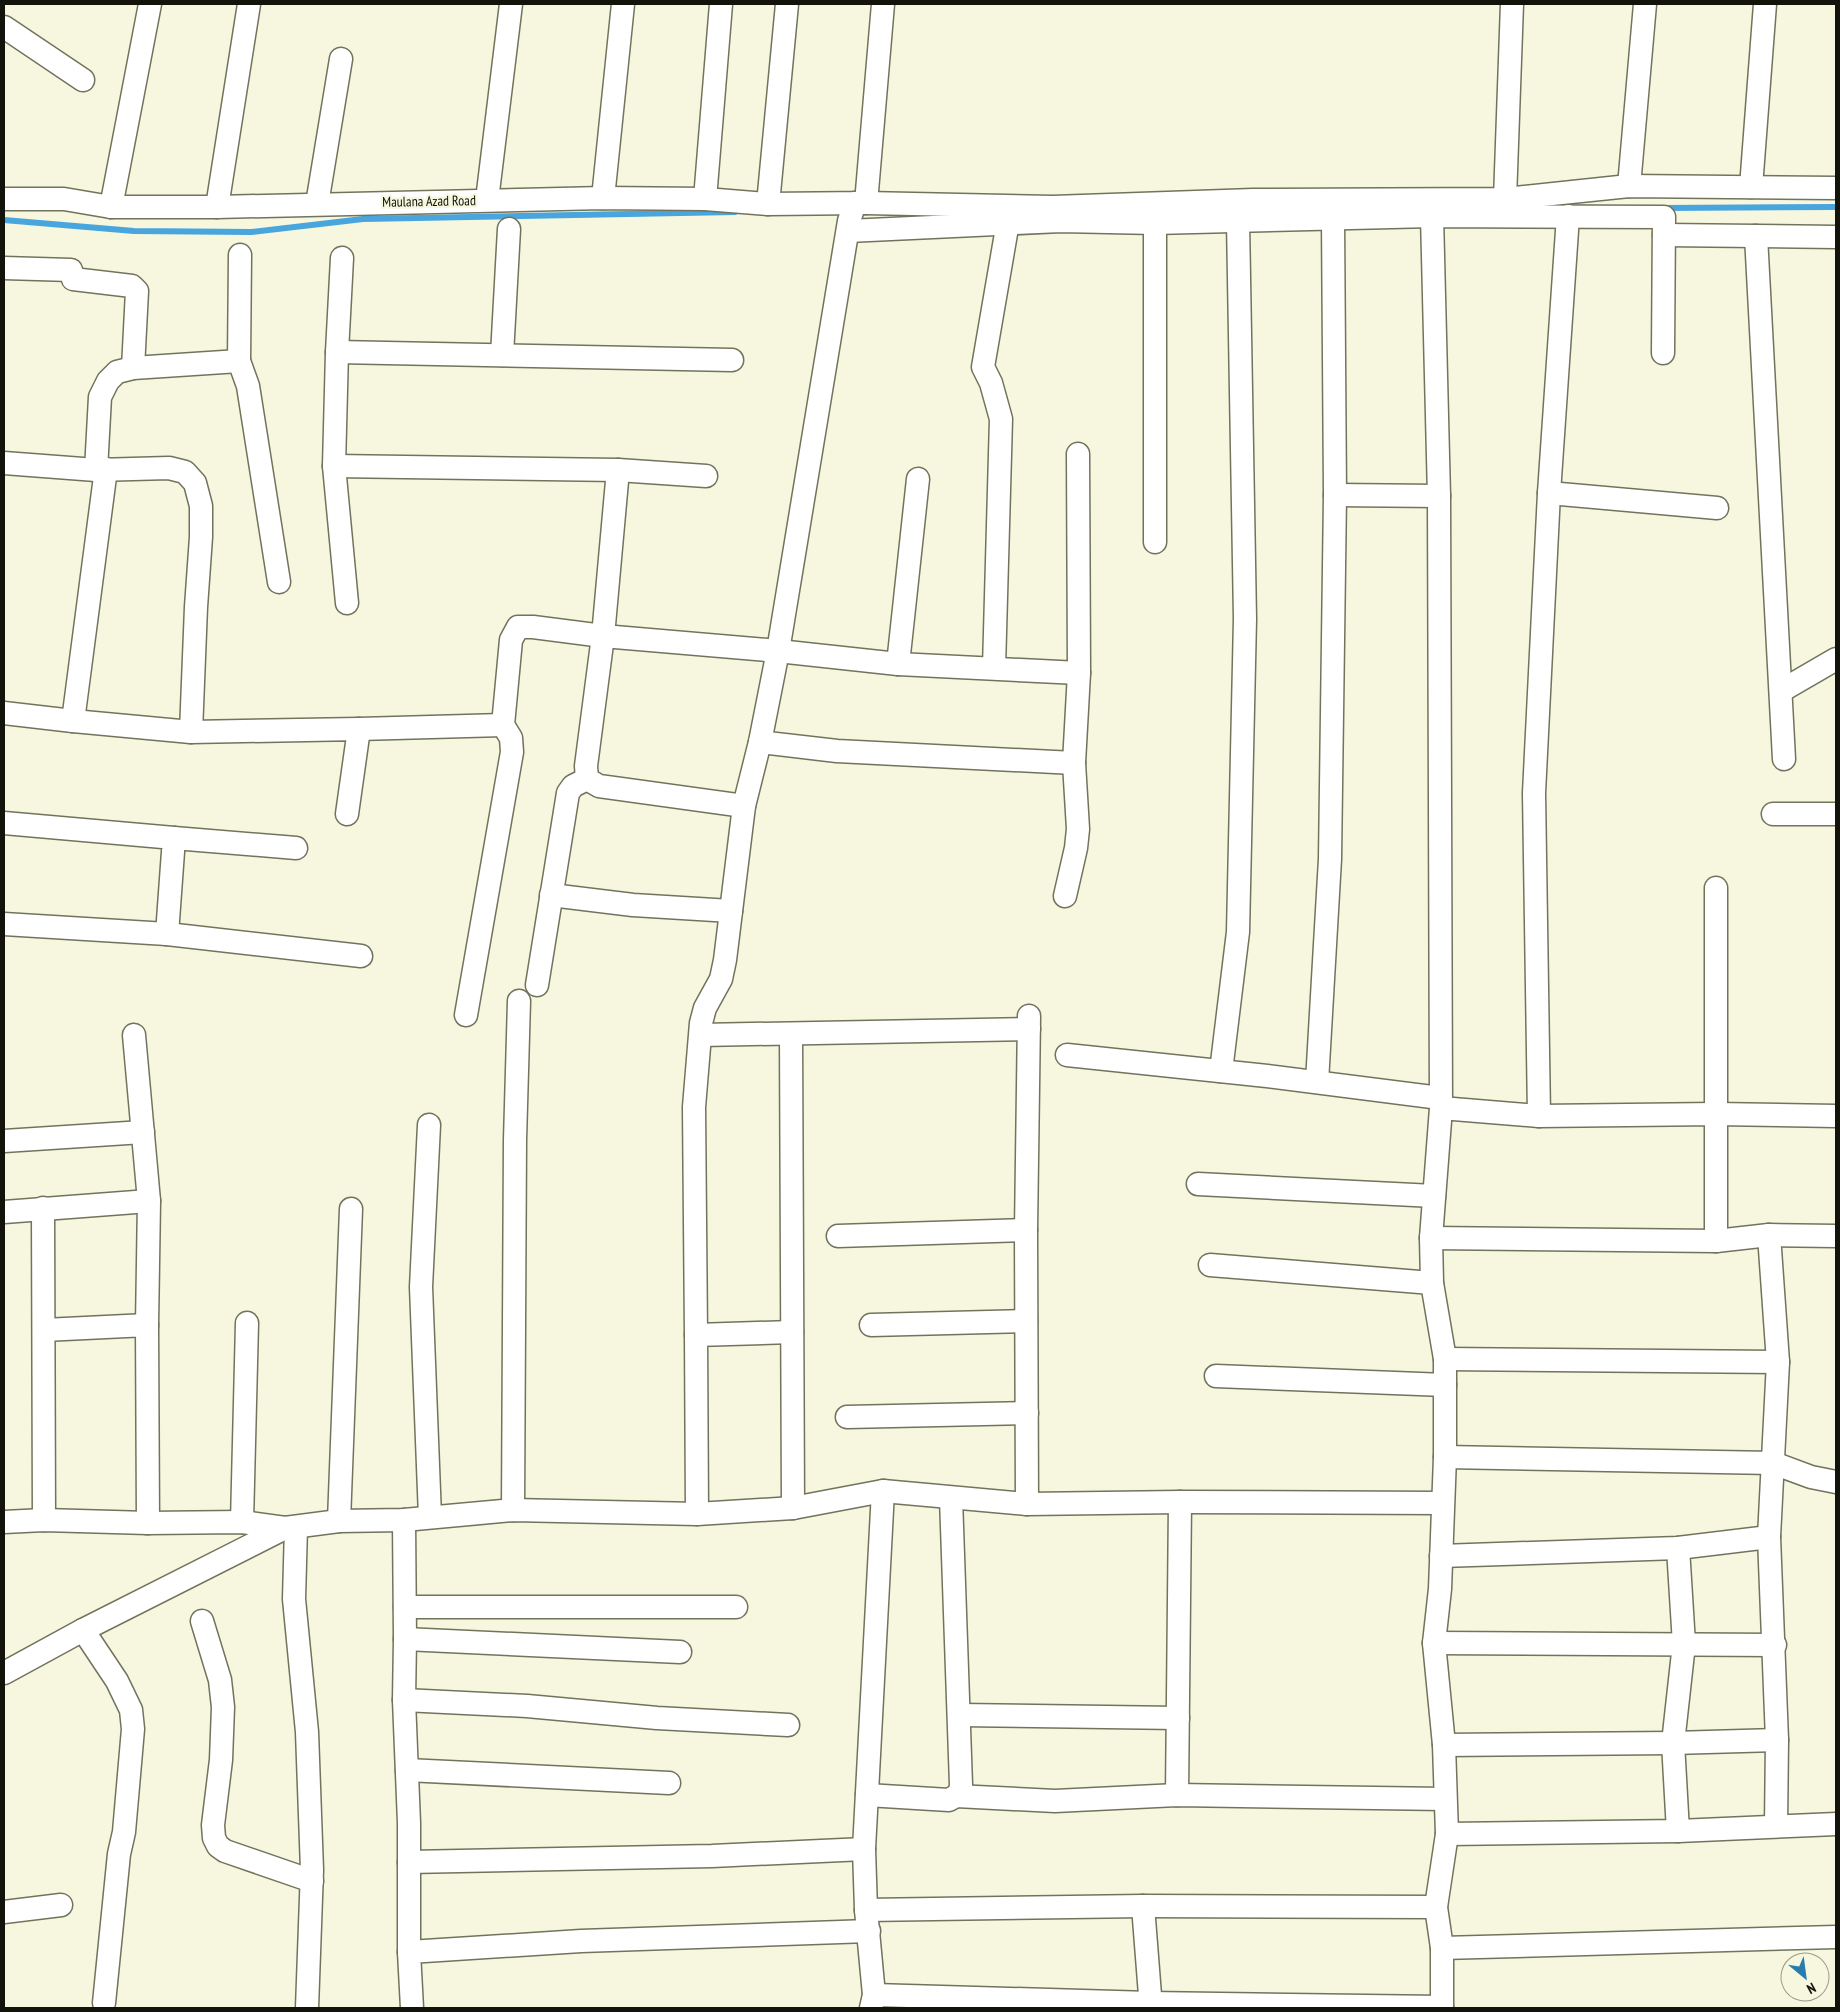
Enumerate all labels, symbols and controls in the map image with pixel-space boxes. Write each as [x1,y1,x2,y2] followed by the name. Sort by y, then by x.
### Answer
[382,191,476,211] street label: Maulana Azad Road
[1780,1952,1830,2002] north arrow
[1804,1979,1819,1998] text: N

